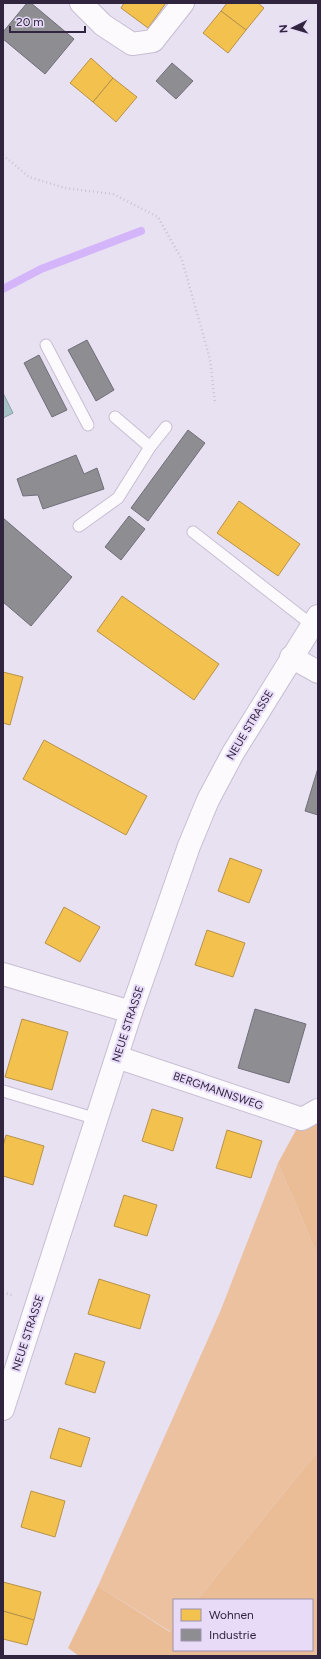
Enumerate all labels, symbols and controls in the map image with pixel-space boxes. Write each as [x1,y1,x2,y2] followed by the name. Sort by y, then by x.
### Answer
[10,8,85,34] scale bar
[273,8,313,48] north arrow
[16,15,44,29] text: 20 m
[277,24,290,34] text: N
[224,688,276,762] street label: NEUE STRASSE
[110,984,146,1064] street label: NEUE STRASSE
[171,1069,265,1113] street label: BERGMANNSWEG
[10,1293,46,1373] street label: NEUE STRASSE
[173,1599,313,1651] legend
[209,1608,254,1622] text: Wohnen
[209,1628,257,1642] text: Industrie

